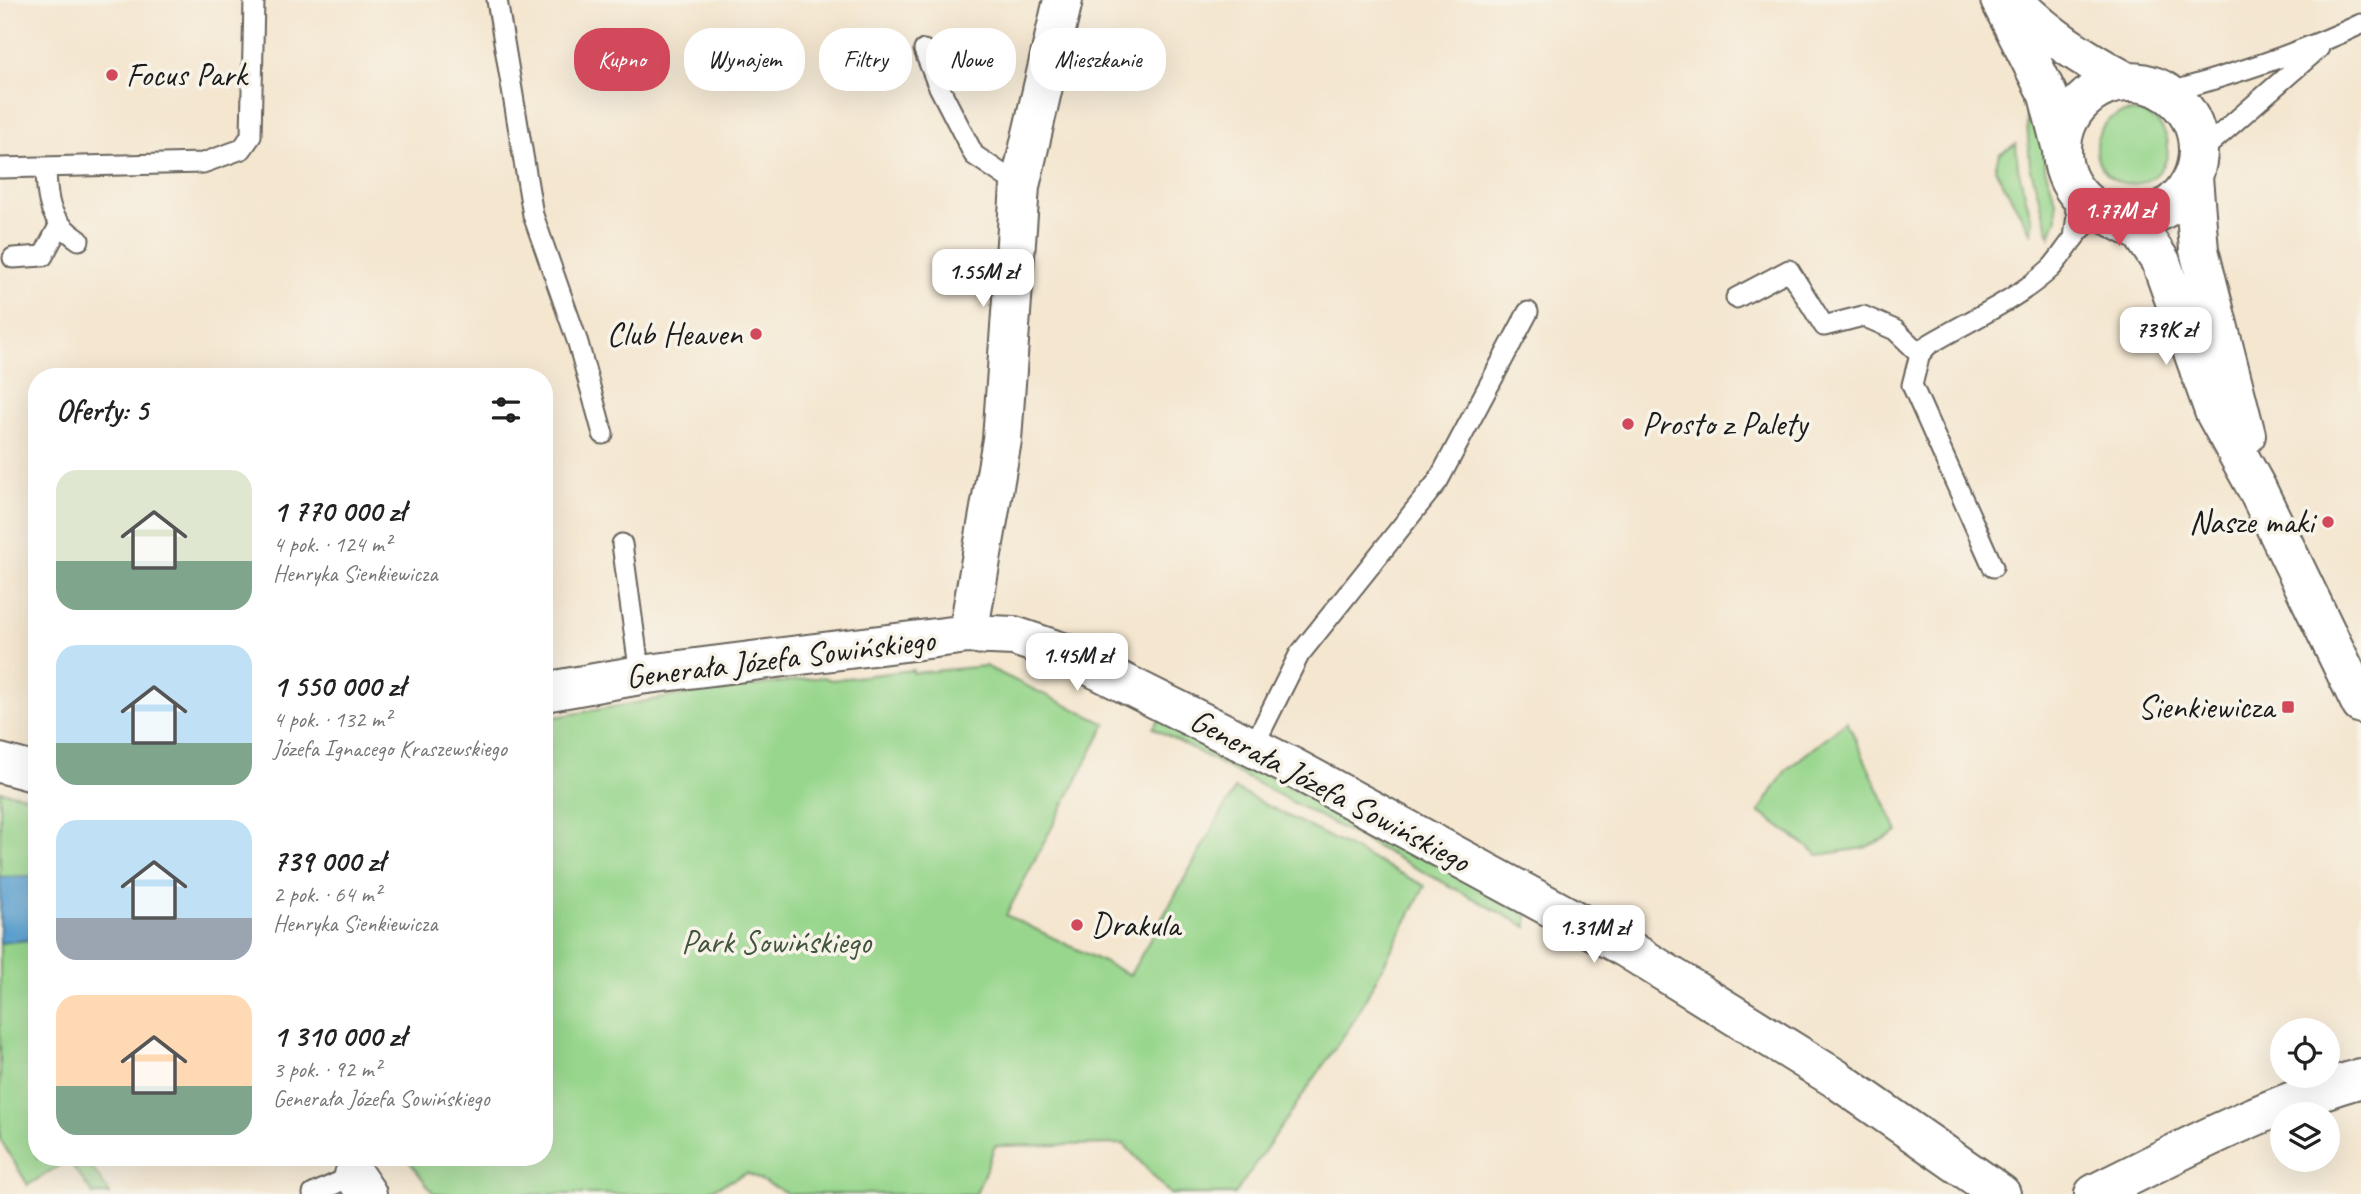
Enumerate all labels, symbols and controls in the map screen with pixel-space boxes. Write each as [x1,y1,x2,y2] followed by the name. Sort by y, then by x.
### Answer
[574,28,670,91] chip: Kupno
[684,28,805,91] chip: Wynajem
[819,28,912,91] chip: Filtry
[926,28,1016,91] chip: Nowe
[1030,28,1166,91] chip: Mieszkanie
[126,54,249,96] place label: Focus Park
[104,67,120,83] marker: Focus Park
[2047,188,2191,248] pin: 1.77M zł
[2084,196,2154,225] text: 1.77M zł
[911,250,1055,309] pin: 1.55M zł
[948,257,1018,286] text: 1.55M zł
[2101,308,2231,367] pin: 739K zł
[607,313,743,355] place label: Club Heaven
[2136,315,2196,344] text: 739K zł
[748,326,764,342] marker: Club Heaven
[56,391,148,429] text: Oferty: 5
[487,391,525,429] icon: filters
[1642,403,1810,445] place label: Prosto z Palety
[1620,416,1636,432] marker: Prosto z Palety
[273,492,405,530] text: 1 770 000 zł
[112,498,196,582] icon: home
[2189,501,2318,543] place label: Nasze maki
[2320,514,2336,530] marker: Nasze maki
[273,530,391,559] text: 4 pok. · 124 m²
[273,559,438,588] text: Henryka Sienkiewicza
[623,618,938,698] street label: Generała Józefa Sowińskiego
[1005,634,1149,693] pin: 1.45M zł
[1042,641,1112,670] text: 1.45M zł
[273,667,405,705] text: 1 550 000 zł
[112,673,196,757] icon: home
[2138,686,2276,728] place label: Sienkiewicza
[1183,699,1478,882] street label: Generała Józefa Sowińskiego
[2280,699,2296,715] marker: Sienkiewicza
[273,705,391,734] text: 4 pok. · 132 m²
[273,734,507,763] text: Józefa Ignacego Kraszewskiego
[273,842,384,880] text: 739 000 zł
[112,848,196,932] icon: home
[273,880,381,909] text: 2 pok. · 64 m²
[1091,904,1182,946] place label: Drakula
[1522,906,1666,965] pin: 1.31M zł
[273,909,438,938] text: Henryka Sienkiewicza
[1559,913,1629,942] text: 1.31M zł
[1069,917,1085,933] marker: Drakula
[681,921,872,963] park label: Park Sowińskiego
[273,1017,405,1055] text: 1 310 000 zł
[2270,1018,2340,1172] map controls
[2270,1018,2340,1088] button: locate
[112,1023,196,1107] icon: home
[273,1055,381,1084] text: 3 pok. · 92 m²
[273,1084,490,1113] text: Generała Józefa Sowińskiego
[2270,1102,2340,1172] button: layers

